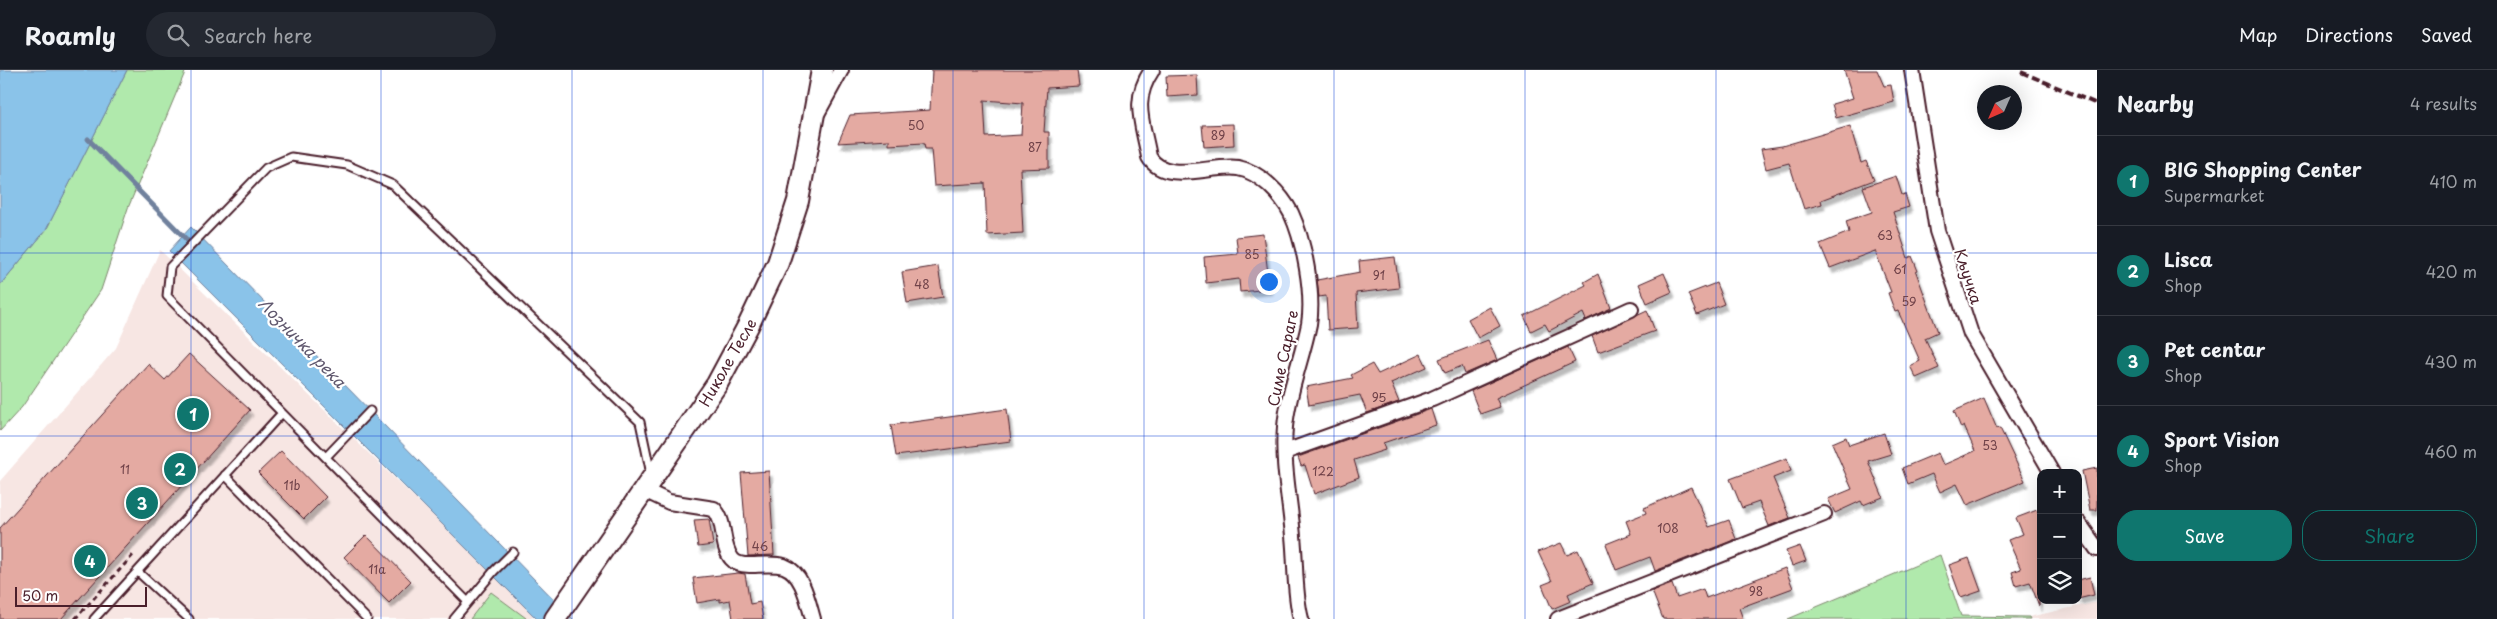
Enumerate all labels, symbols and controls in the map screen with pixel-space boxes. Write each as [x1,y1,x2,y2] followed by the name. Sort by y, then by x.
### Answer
[146,12,496,57] search box
[25,17,116,53] text: Roamly
[164,21,192,49] icon: search
[204,21,312,49] text: Search here
[2239,21,2277,48] text: Map
[2305,21,2393,48] text: Directions
[2421,21,2472,48] text: Saved
[1977,85,2022,130] north arrow
[2117,87,2194,119] text: Nearby
[2410,91,2477,115] text: 4 results
[908,116,924,134] house number: 50
[1211,126,1225,144] house number: 89
[1028,138,1042,156] house number: 87
[2164,155,2362,183] text: BIG Shopping Center
[2129,169,2137,193] text: 1
[2429,169,2477,193] text: 410 m
[2164,183,2264,207] text: Supermarket
[1877,226,1893,244] house number: 63
[1245,245,1259,263] house number: 85
[1949,245,1989,307] street label: Кључка
[2164,245,2213,273] text: Lisca
[2127,259,2139,283] text: 2
[2426,259,2477,283] text: 420 m
[1893,260,1907,278] house number: 61
[1373,266,1385,284] house number: 91
[1256,269,1282,295] your location
[2164,273,2202,297] text: Shop
[914,275,930,293] house number: 48
[254,292,353,393] water label: Лозничка река
[1902,292,1916,310] house number: 59
[1261,308,1303,408] street label: Симе Сараге
[692,314,762,410] street label: Николе Тесле
[2164,335,2265,363] text: Pet centar
[2128,349,2138,373] text: 3
[2425,349,2477,373] text: 430 m
[2164,363,2202,387] text: Shop
[1372,388,1386,406] house number: 95
[177,395,209,433] pin: 1
[2164,425,2280,453] text: Sport Vision
[1982,436,1998,454] house number: 53
[2128,439,2138,463] text: 4
[2425,439,2477,463] text: 460 m
[164,450,196,488] pin: 2
[2164,453,2202,477] text: Shop
[120,460,130,478] house number: 11
[1312,462,1334,480] house number: 122
[2037,469,2082,604] map controls
[2037,469,2082,514] button: +
[284,476,301,494] house number: 11b
[126,484,158,522] pin: 3
[2117,510,2292,561] button: Save
[2302,510,2477,561] button: Share
[2037,514,2082,559] button: −
[1657,519,1679,537] house number: 108
[752,537,768,555] house number: 46
[74,542,106,580] pin: 4
[2037,559,2082,604] button: layers
[368,560,386,578] house number: 11a
[1749,582,1763,600] house number: 98
[15,584,148,607] scale bar
[22,585,58,606] text: 50 m

